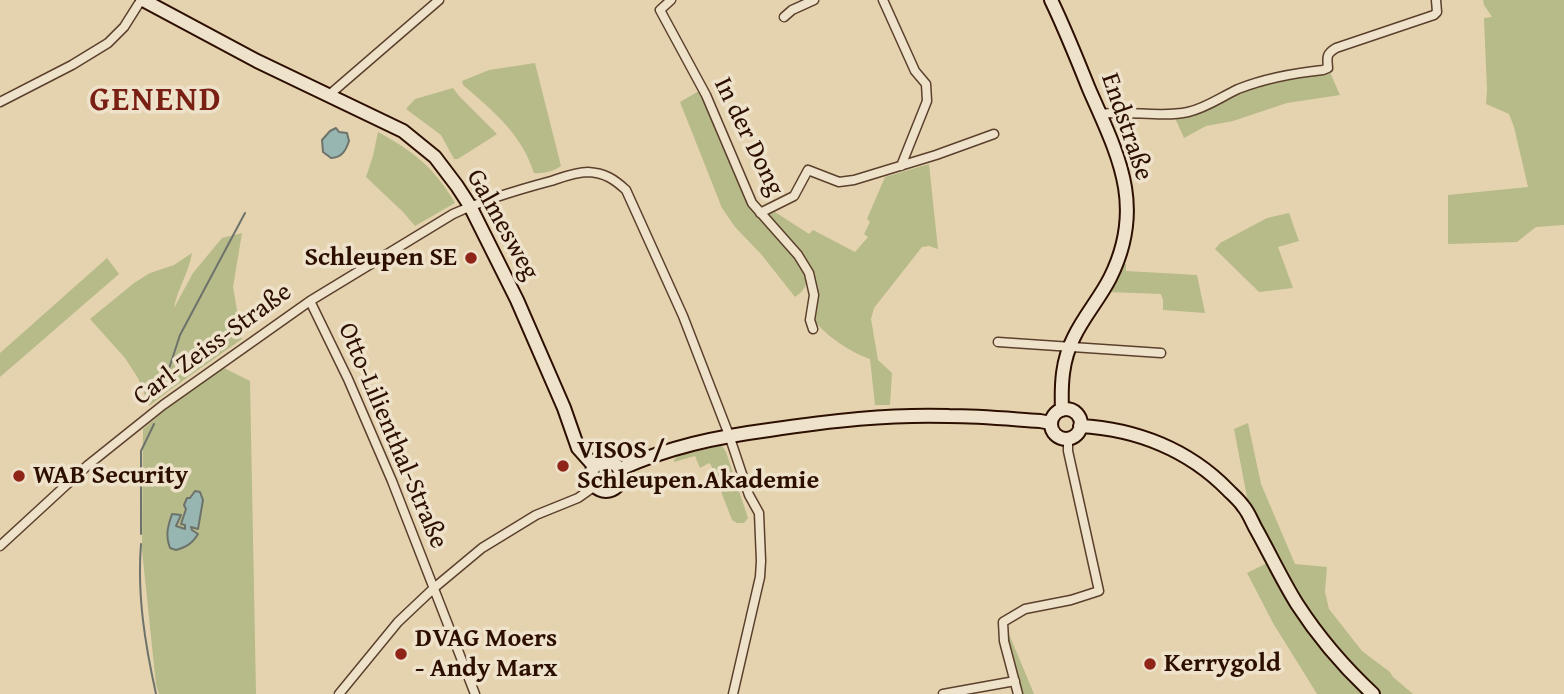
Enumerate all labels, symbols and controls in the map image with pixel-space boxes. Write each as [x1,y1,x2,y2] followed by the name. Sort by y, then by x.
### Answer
[1093,69,1159,185] street label: Endstraße
[706,73,790,201] street label: In der Dong
[90,82,222,122] district label: GENEND
[459,164,545,286] street label: Galmesweg
[304,242,457,274] place label: Schleupen SE
[463,250,479,266] marker: Schleupen SE
[128,277,298,413] street label: Carl-Zeiss-Straße
[330,318,454,554] street label: Otto-Lilienthal-Straße
[577,435,819,496] place label: VISOS / Schleupen.Akademie
[555,458,571,474] marker: VISOS / Schleupen.Akademie
[33,460,188,492] place label: WAB Security
[11,468,27,484] marker: WAB Security
[415,623,557,684] place label: DVAG Moers - Andy Marx
[393,646,409,662] marker: DVAG Moers - Andy Marx
[1164,648,1281,680] place label: Kerrygold
[1142,656,1158,672] marker: Kerrygold

